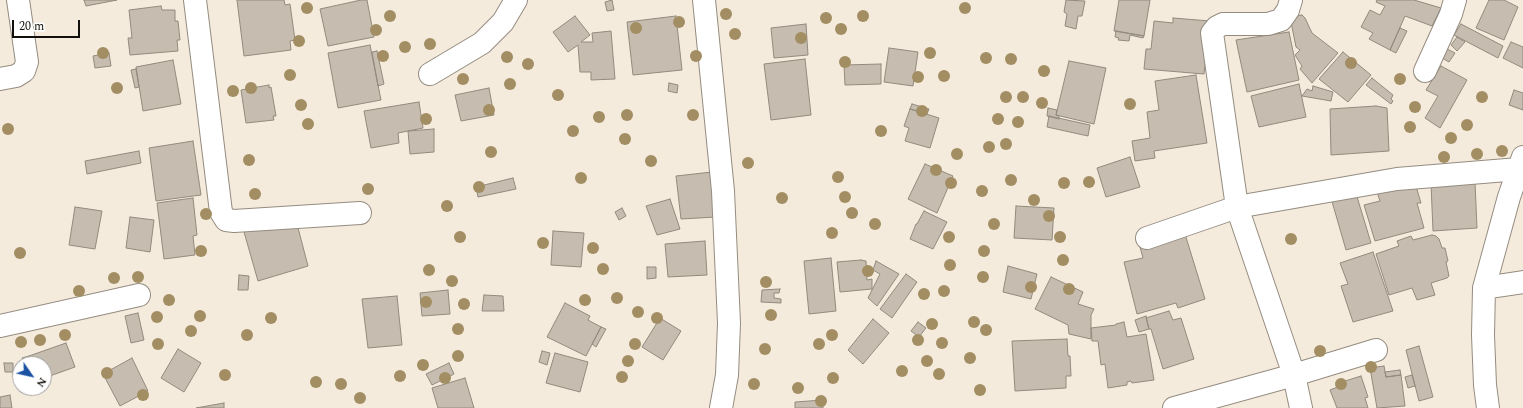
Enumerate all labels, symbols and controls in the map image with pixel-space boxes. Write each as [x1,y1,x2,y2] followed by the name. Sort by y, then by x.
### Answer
[14,12,82,38] scale bar
[19,17,44,36] text: 20 m
[12,356,52,396] north arrow
[32,374,51,391] text: N

